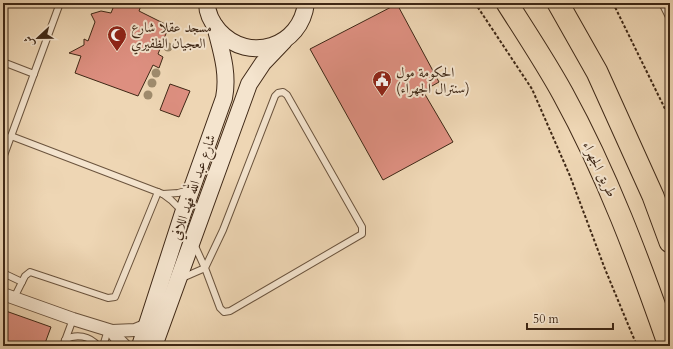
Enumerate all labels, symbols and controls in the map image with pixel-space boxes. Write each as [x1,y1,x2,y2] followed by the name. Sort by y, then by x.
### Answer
[18,18,58,58] north arrow
[131,18,212,55] place label: مسجد عقلا شارع العجيان الظفيري
[106,24,128,52] mosque icon: مسجد عقلا شارع العجيان الظفيري
[20,34,38,49] text: ش
[396,63,470,98] place label: الحكومة مول (سنترال الجهراء)
[371,69,393,97] public building icon: الحكومة مول (سنترال الجهراء)
[165,131,222,243] street label: شارع عبد الله فهد اللافي
[578,138,621,200] street label: طريق الجهراء
[527,305,613,331] scale bar
[533,311,560,327] text: 50 m

